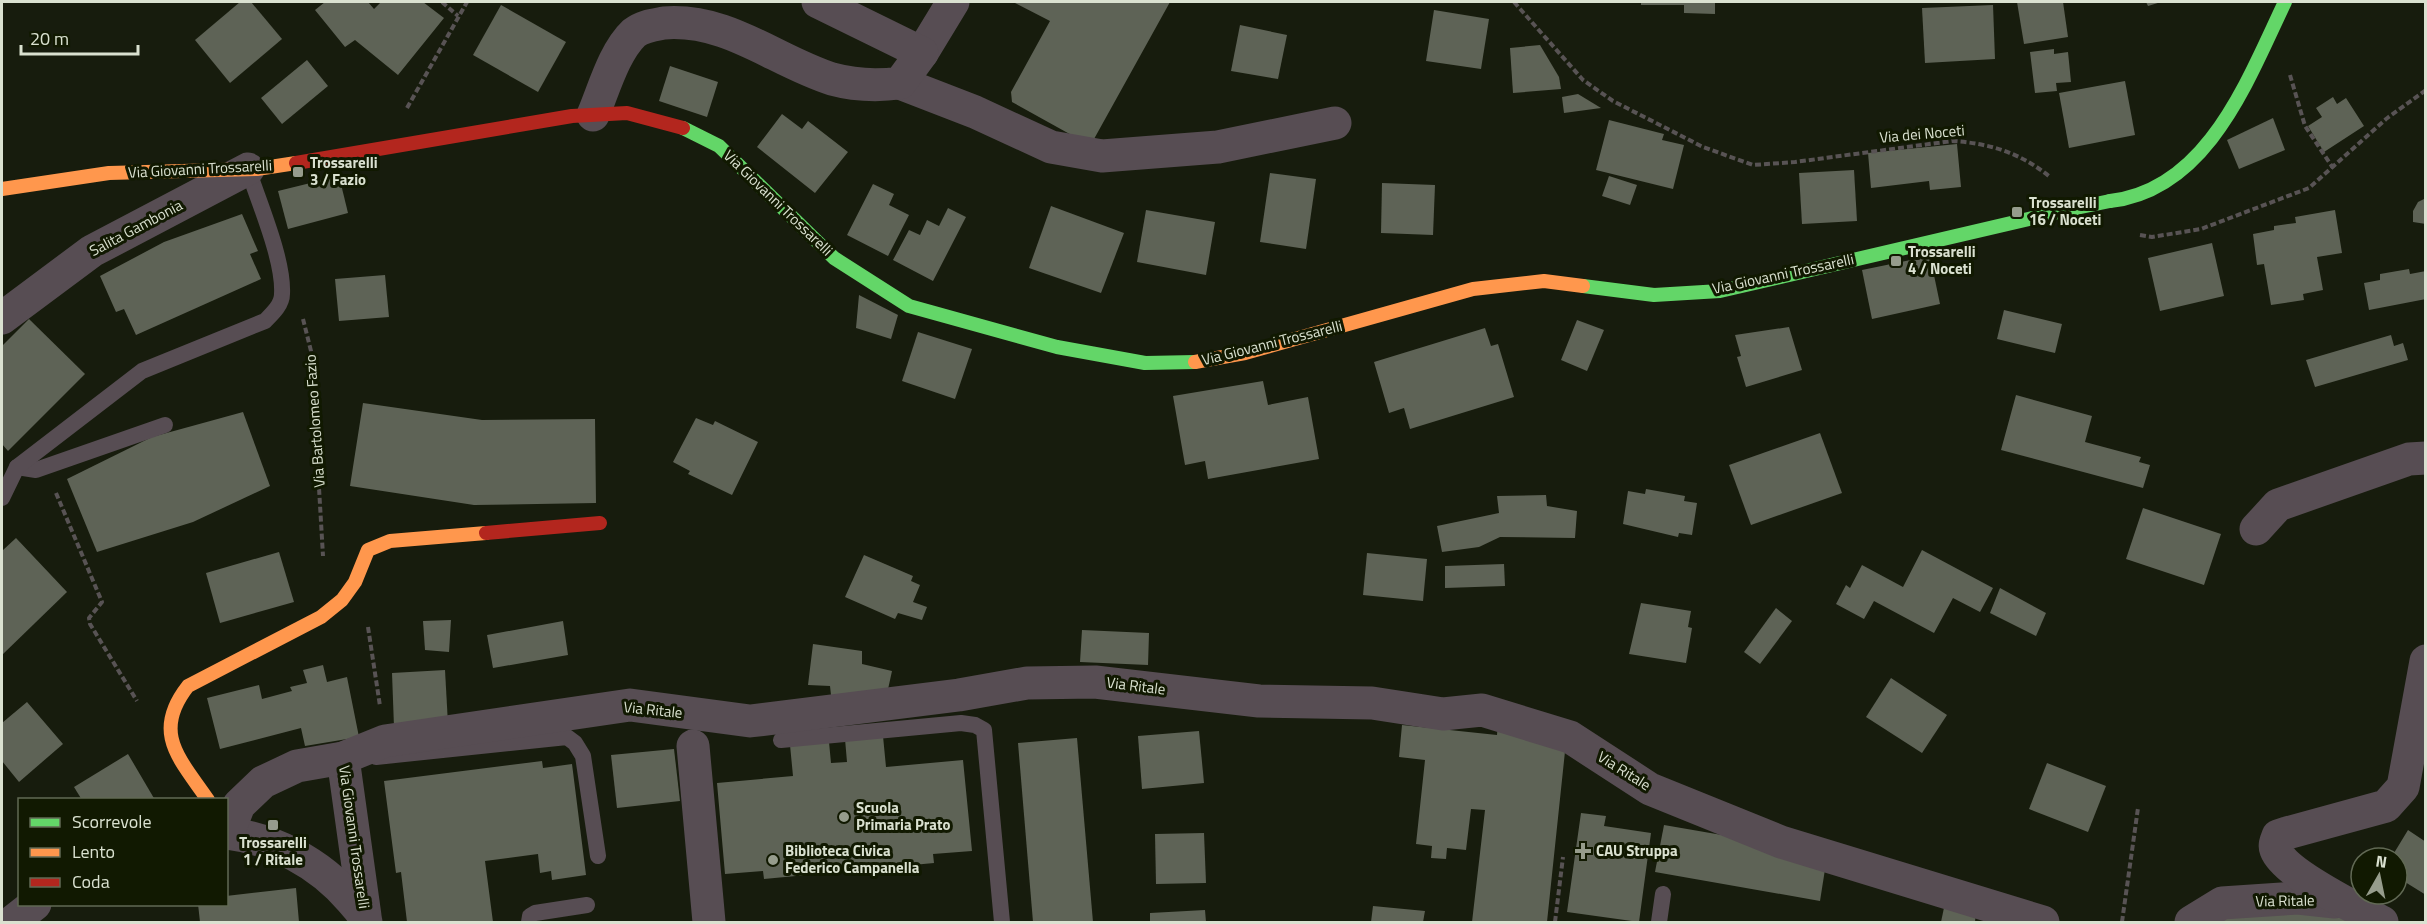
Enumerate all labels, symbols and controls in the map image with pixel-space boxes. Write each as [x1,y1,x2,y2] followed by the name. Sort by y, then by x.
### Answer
[21,18,138,56] scale bar
[30,25,69,52] text: 20 m
[1878,118,1966,149] street label: Via dei Noceti
[718,144,838,261] street label: Via Giovanni Trossarelli
[310,151,378,191] place label: Trossarelli 3 / Fazio
[127,153,273,184] street label: Via Giovanni Trossarelli
[291,165,305,179] marker: Trossarelli 3 / Fazio
[2029,191,2101,231] place label: Trossarelli 16 / Noceti
[85,193,187,262] street label: Salita Gambonia
[2010,205,2024,219] marker: Trossarelli 16 / Noceti
[1908,240,1976,280] place label: Trossarelli 4 / Noceti
[1710,247,1856,300] street label: Via Giovanni Trossarelli
[1889,254,1903,268] marker: Trossarelli 4 / Noceti
[1199,314,1345,371] street label: Via Giovanni Trossarelli
[298,354,331,488] street label: Via Bartolomeo Fazio
[1105,670,1167,701] street label: Via Ritale
[622,695,684,724] street label: Via Ritale
[1593,745,1655,796] street label: Via Ritale
[333,764,376,910] street label: Via Giovanni Trossarelli
[856,796,950,836] place label: Scuola Primaria Prato
[18,798,228,906] legend
[72,808,151,835] text: Scorrevole
[837,810,851,824] marker: Scuola Primaria Prato
[266,818,280,832] marker: Trossarelli 1 / Ritale
[239,831,307,871] place label: Trossarelli 1 / Ritale
[72,838,115,865] text: Lento
[785,839,920,879] place label: Biblioteca Civica Federico Campanella
[1596,839,1678,862] place label: CAU Struppa
[1574,842,1592,860] marker: CAU Struppa
[2349,846,2409,906] north arrow
[2374,848,2389,874] text: N
[766,853,780,867] marker: Biblioteca Civica Federico Campanella
[72,868,110,895] text: Coda
[2255,888,2315,913] street label: Via Ritale

